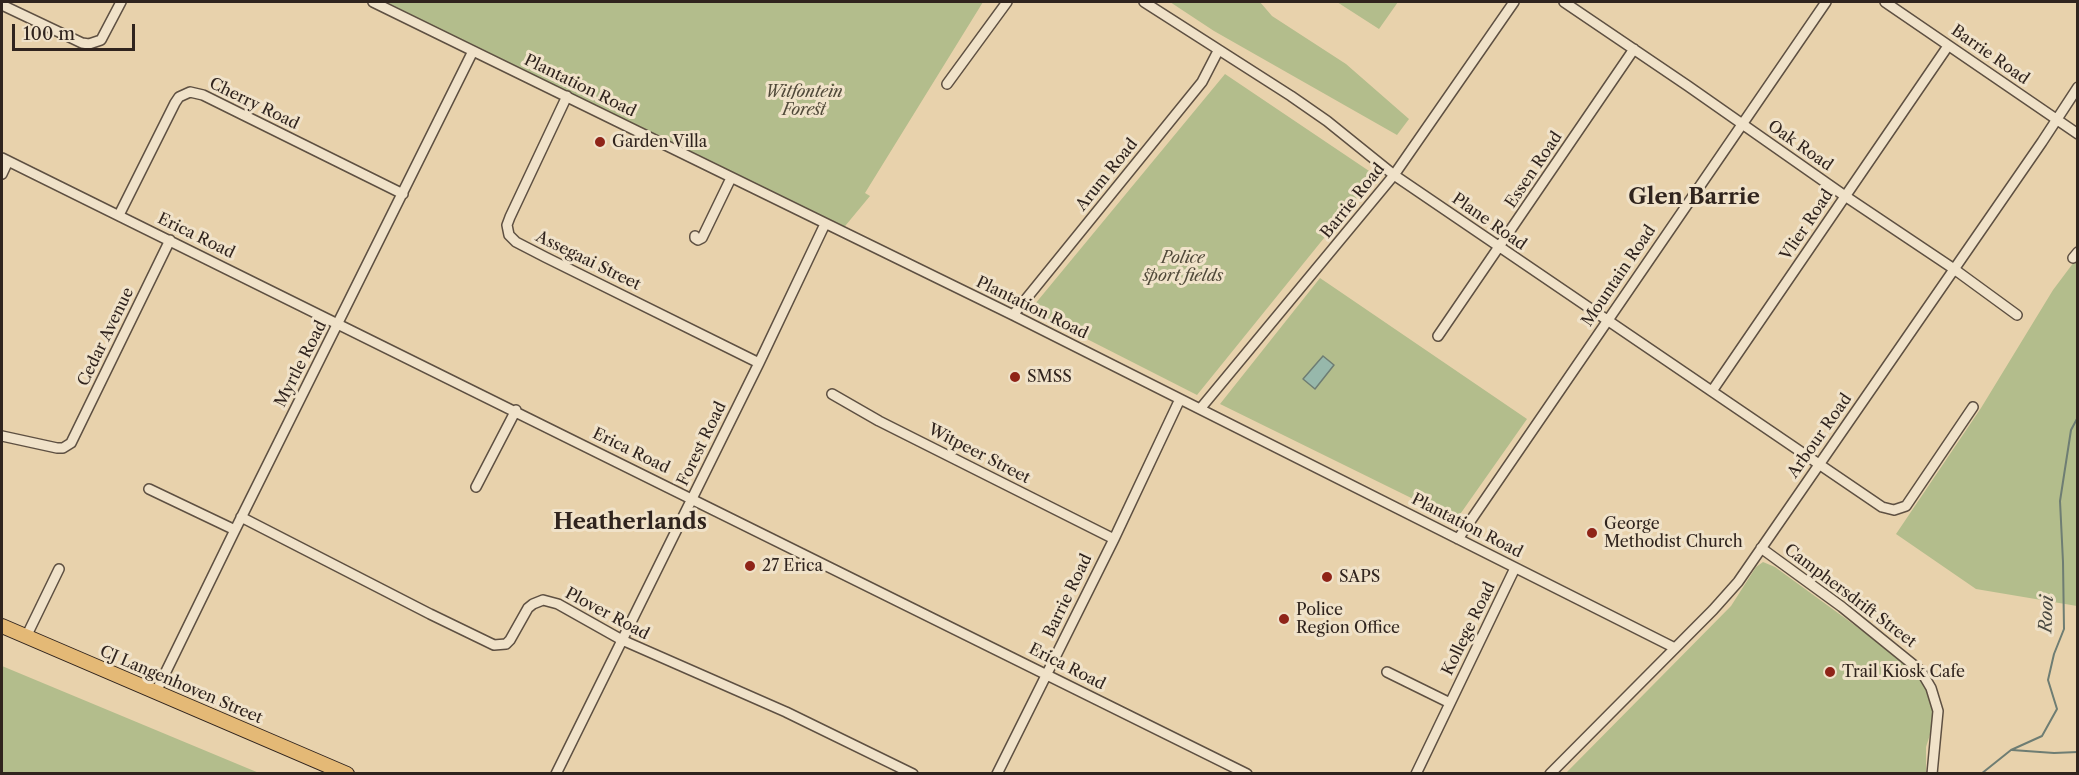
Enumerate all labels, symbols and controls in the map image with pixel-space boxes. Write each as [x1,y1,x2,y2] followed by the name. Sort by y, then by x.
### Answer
[15,12,138,50] scale bar
[1947,21,2033,89] street label: Barrie Road
[23,23,75,45] text: 100 m
[521,51,639,121] street label: Plantation Road
[206,74,302,134] street label: Cherry Road
[765,82,843,120] park label: Witfontein Forest
[1764,117,1836,175] street label: Oak Road
[1501,128,1567,212] street label: Essen Road
[612,132,707,152] place label: Garden Villa
[593,135,607,149] marker: Garden Villa
[1072,135,1142,215] street label: Arum Road
[1317,160,1389,242] street label: Barrie Road
[1628,185,1760,211] district label: Glen Barrie
[1776,186,1838,264] street label: Vlier Road
[1448,189,1530,255] street label: Plane Road
[154,209,238,263] street label: Erica Road
[1578,222,1660,330] street label: Mountain Road
[532,227,644,295] street label: Assegaai Street
[1143,248,1223,286] park label: Police sport fields
[973,273,1091,343] street label: Plantation Road
[74,285,138,389] street label: Cedar Avenue
[271,317,331,411] street label: Myrtle Road
[1027,367,1072,387] place label: SMSS
[1008,370,1022,384] marker: SMSS
[1784,390,1856,482] street label: Arbour Road
[673,399,731,489] street label: Forest Road
[925,420,1033,488] street label: Witpeer Street
[589,424,673,478] street label: Erica Road
[1408,490,1526,562] street label: Plantation Road
[553,510,707,536] district label: Heatherlands
[1604,514,1743,552] place label: George Methodist Church
[1585,526,1599,540] marker: George Methodist Church
[1780,540,1920,652] street label: Camphersdrift Street
[1039,551,1097,641] street label: Barrie Road
[762,556,823,576] place label: 27 Erica
[743,559,757,573] marker: 27 Erica
[1339,567,1380,587] place label: SAPS
[1320,570,1334,584] marker: SAPS
[1438,579,1500,679] street label: Kollege Road
[562,584,652,644] street label: Plover Road
[2035,595,2059,633] water label: Rooi
[1296,600,1400,638] place label: Police Region Office
[1277,612,1291,626] marker: Police Region Office
[1026,640,1108,694] street label: Erica Road
[97,642,265,728] street label: CJ Langenhoven Street
[1842,662,1965,682] place label: Trail Kiosk Cafe
[1823,665,1837,679] marker: Trail Kiosk Cafe

